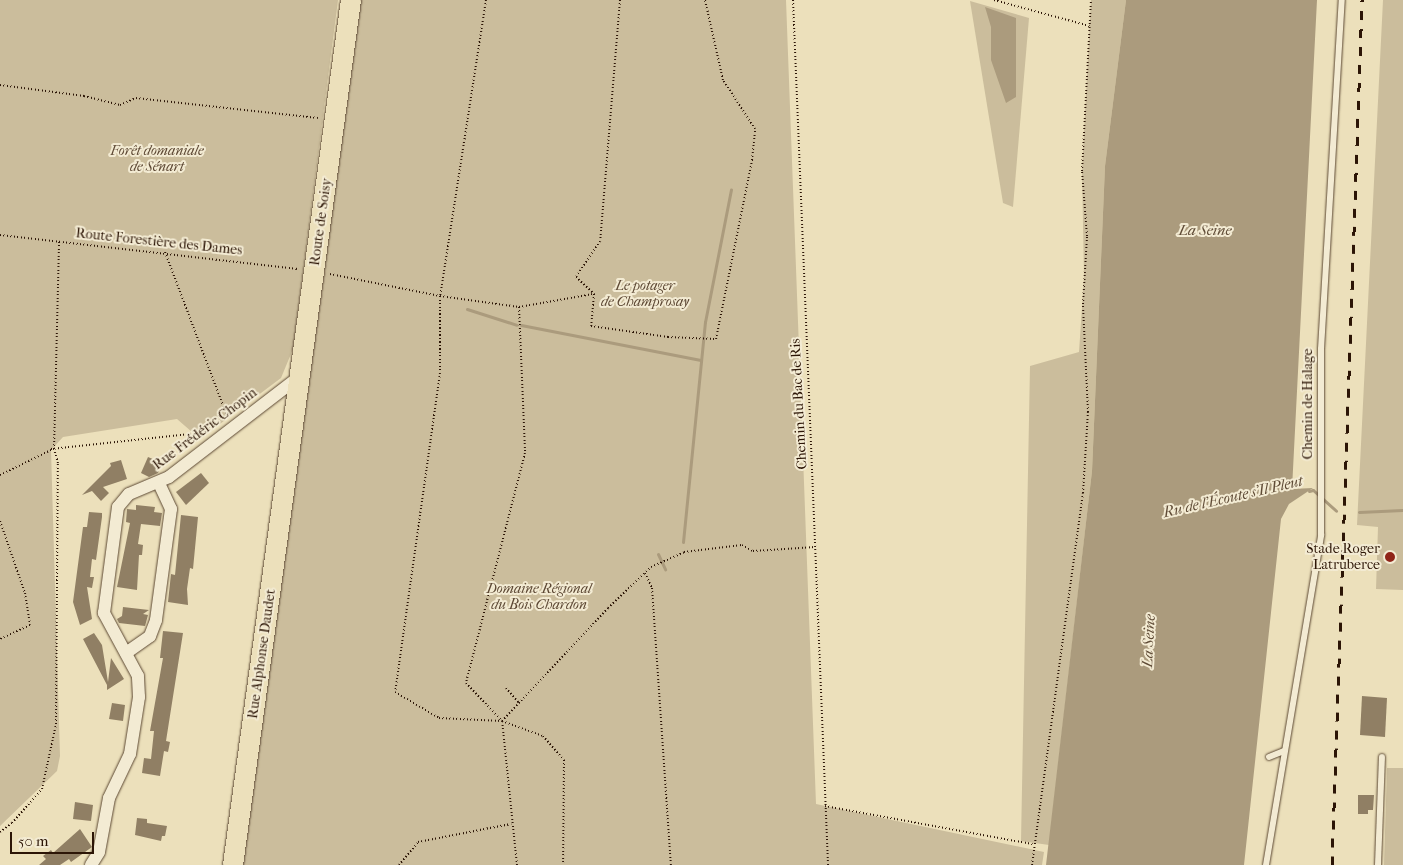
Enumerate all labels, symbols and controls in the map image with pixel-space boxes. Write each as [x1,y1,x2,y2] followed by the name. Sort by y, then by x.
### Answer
[110,143,204,176] park label: Forêt domaniale de Sénart
[307,177,335,267] street label: Route de Soisy
[1179,222,1231,240] water label: La Seine
[75,225,243,259] street label: Route Forestière des Dames
[601,278,689,310] park label: Le potager de Champrosay
[787,338,811,470] street label: Chemin du Bac de Ris
[1300,349,1316,459] street label: Chemin de Halage
[150,384,260,474] street label: Rue Frédéric Chopin
[1161,472,1305,522] water label: Ru de l'Écoute s'Il Pleut
[1306,541,1380,574] place label: Stade Roger Latruberce
[1384,551,1396,563] marker: Stade Roger Latruberce
[487,581,591,614] park label: Domaine Régional du Bois Chardon
[245,588,279,720] street label: Rue Alphonse Daudet
[1139,614,1159,668] water label: La Seine
[12,822,96,854] scale bar
[18,832,48,850] text: 50 m

